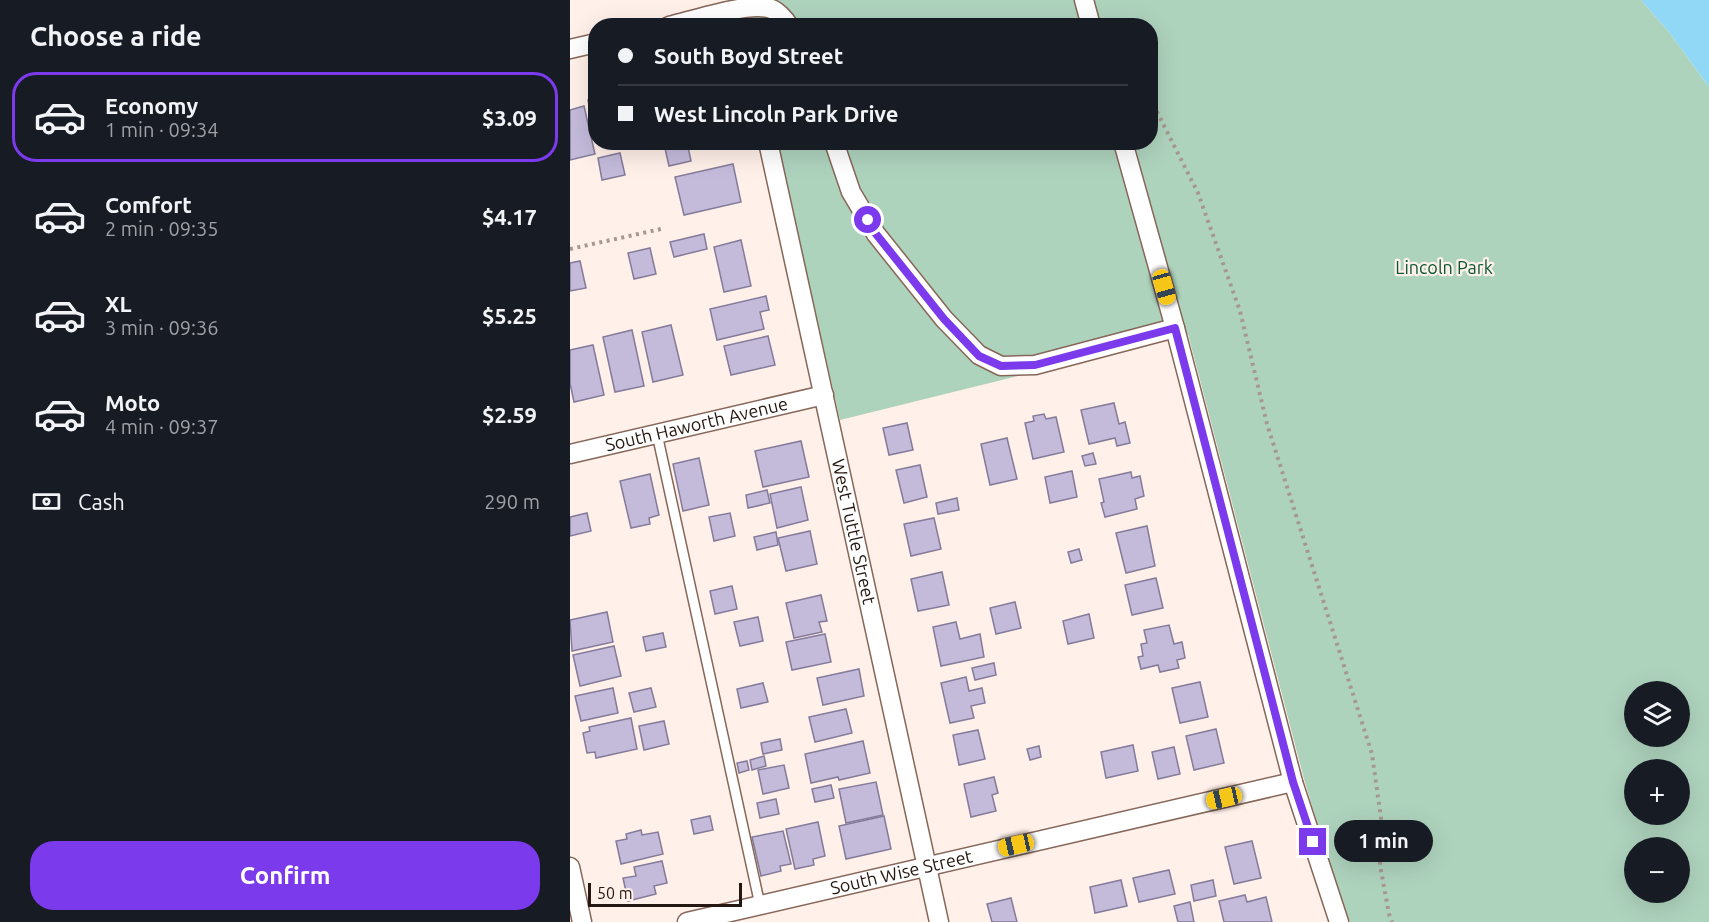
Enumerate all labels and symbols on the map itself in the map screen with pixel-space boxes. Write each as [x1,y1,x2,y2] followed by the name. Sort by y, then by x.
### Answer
[854,206,881,233] route start
[1395,257,1493,277] park label: Lincoln Park
[1150,267,1178,307] car
[603,393,790,455] street label: South Haworth Avenue
[829,457,880,606] street label: West Tuttle Street
[1204,785,1244,811] car
[1334,821,1433,863] callout: 1 min
[1299,828,1326,855] route end
[996,832,1036,858] car
[828,845,974,898] street label: South Wise Street
[588,880,742,908] scale bar

